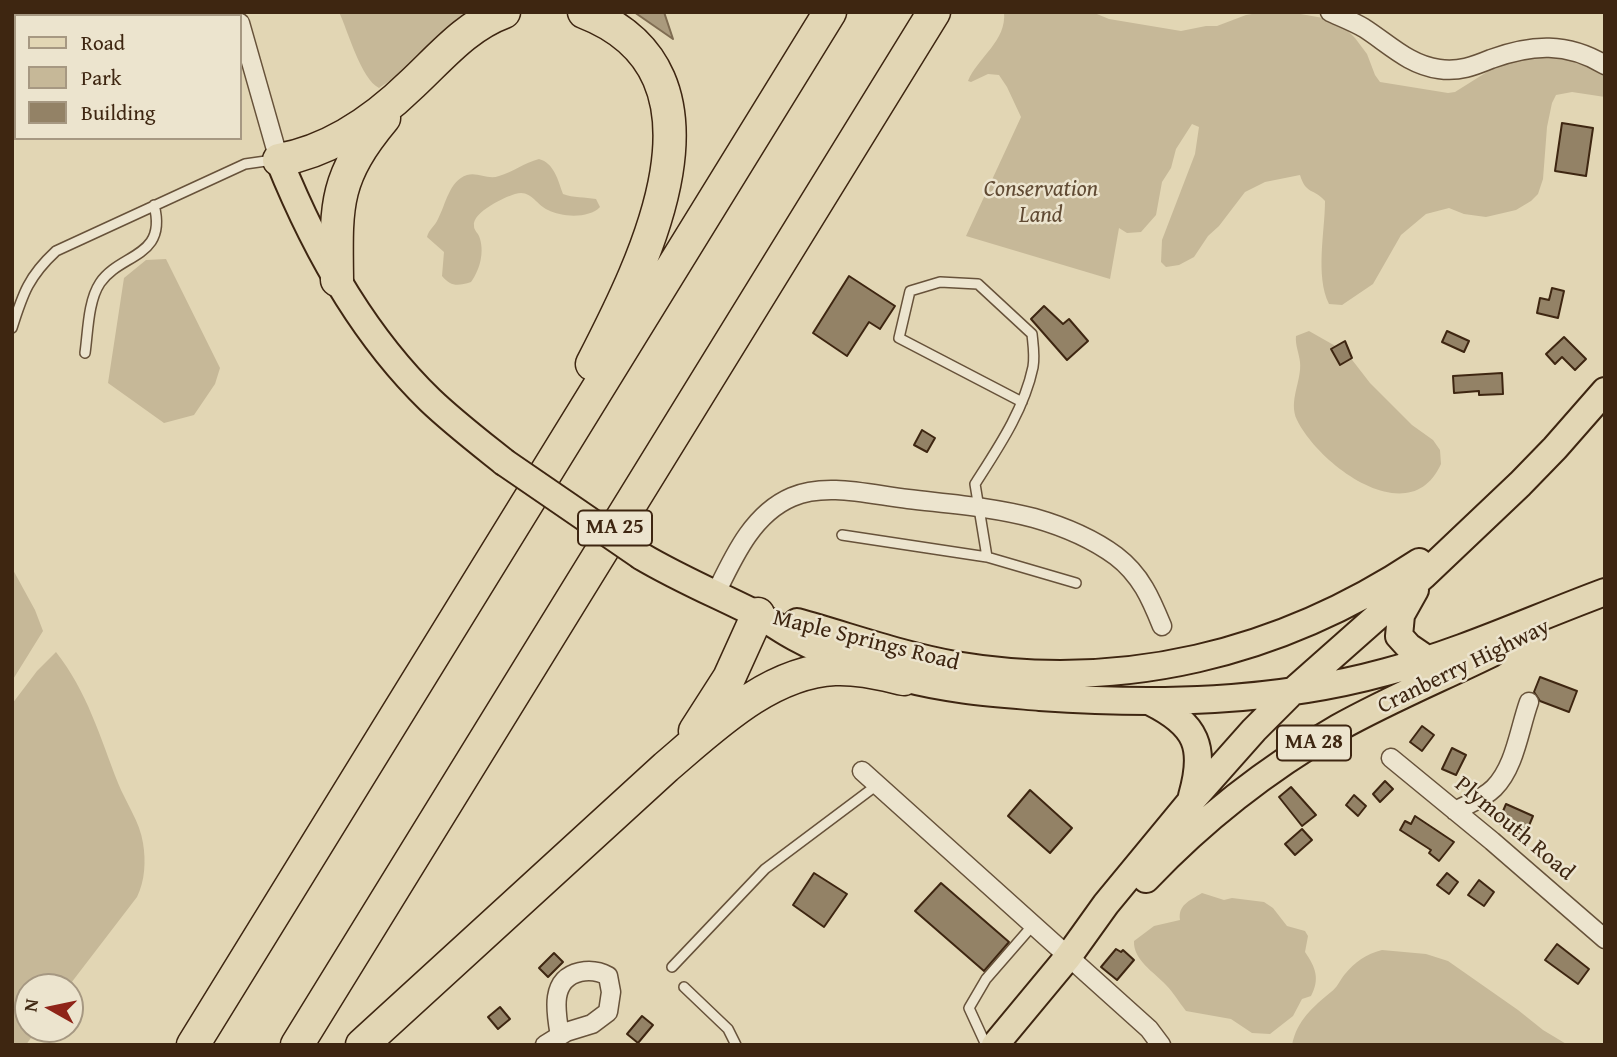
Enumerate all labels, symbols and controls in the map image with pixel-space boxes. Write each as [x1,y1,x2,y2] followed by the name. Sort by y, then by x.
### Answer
[14,14,242,140] legend
[81,27,125,58] text: Road
[81,62,122,93] text: Park
[81,97,155,128] text: Building
[984,176,1098,230] park label: Conservation Land
[578,510,652,546] road number: MA 25
[770,605,962,677] street label: Maple Springs Road
[1373,613,1555,721] street label: Cranberry Highway
[1277,726,1351,760] road number: MA 28
[1449,771,1579,887] street label: Plymouth Road
[14,973,84,1043] north arrow
[15,997,45,1013] text: N

